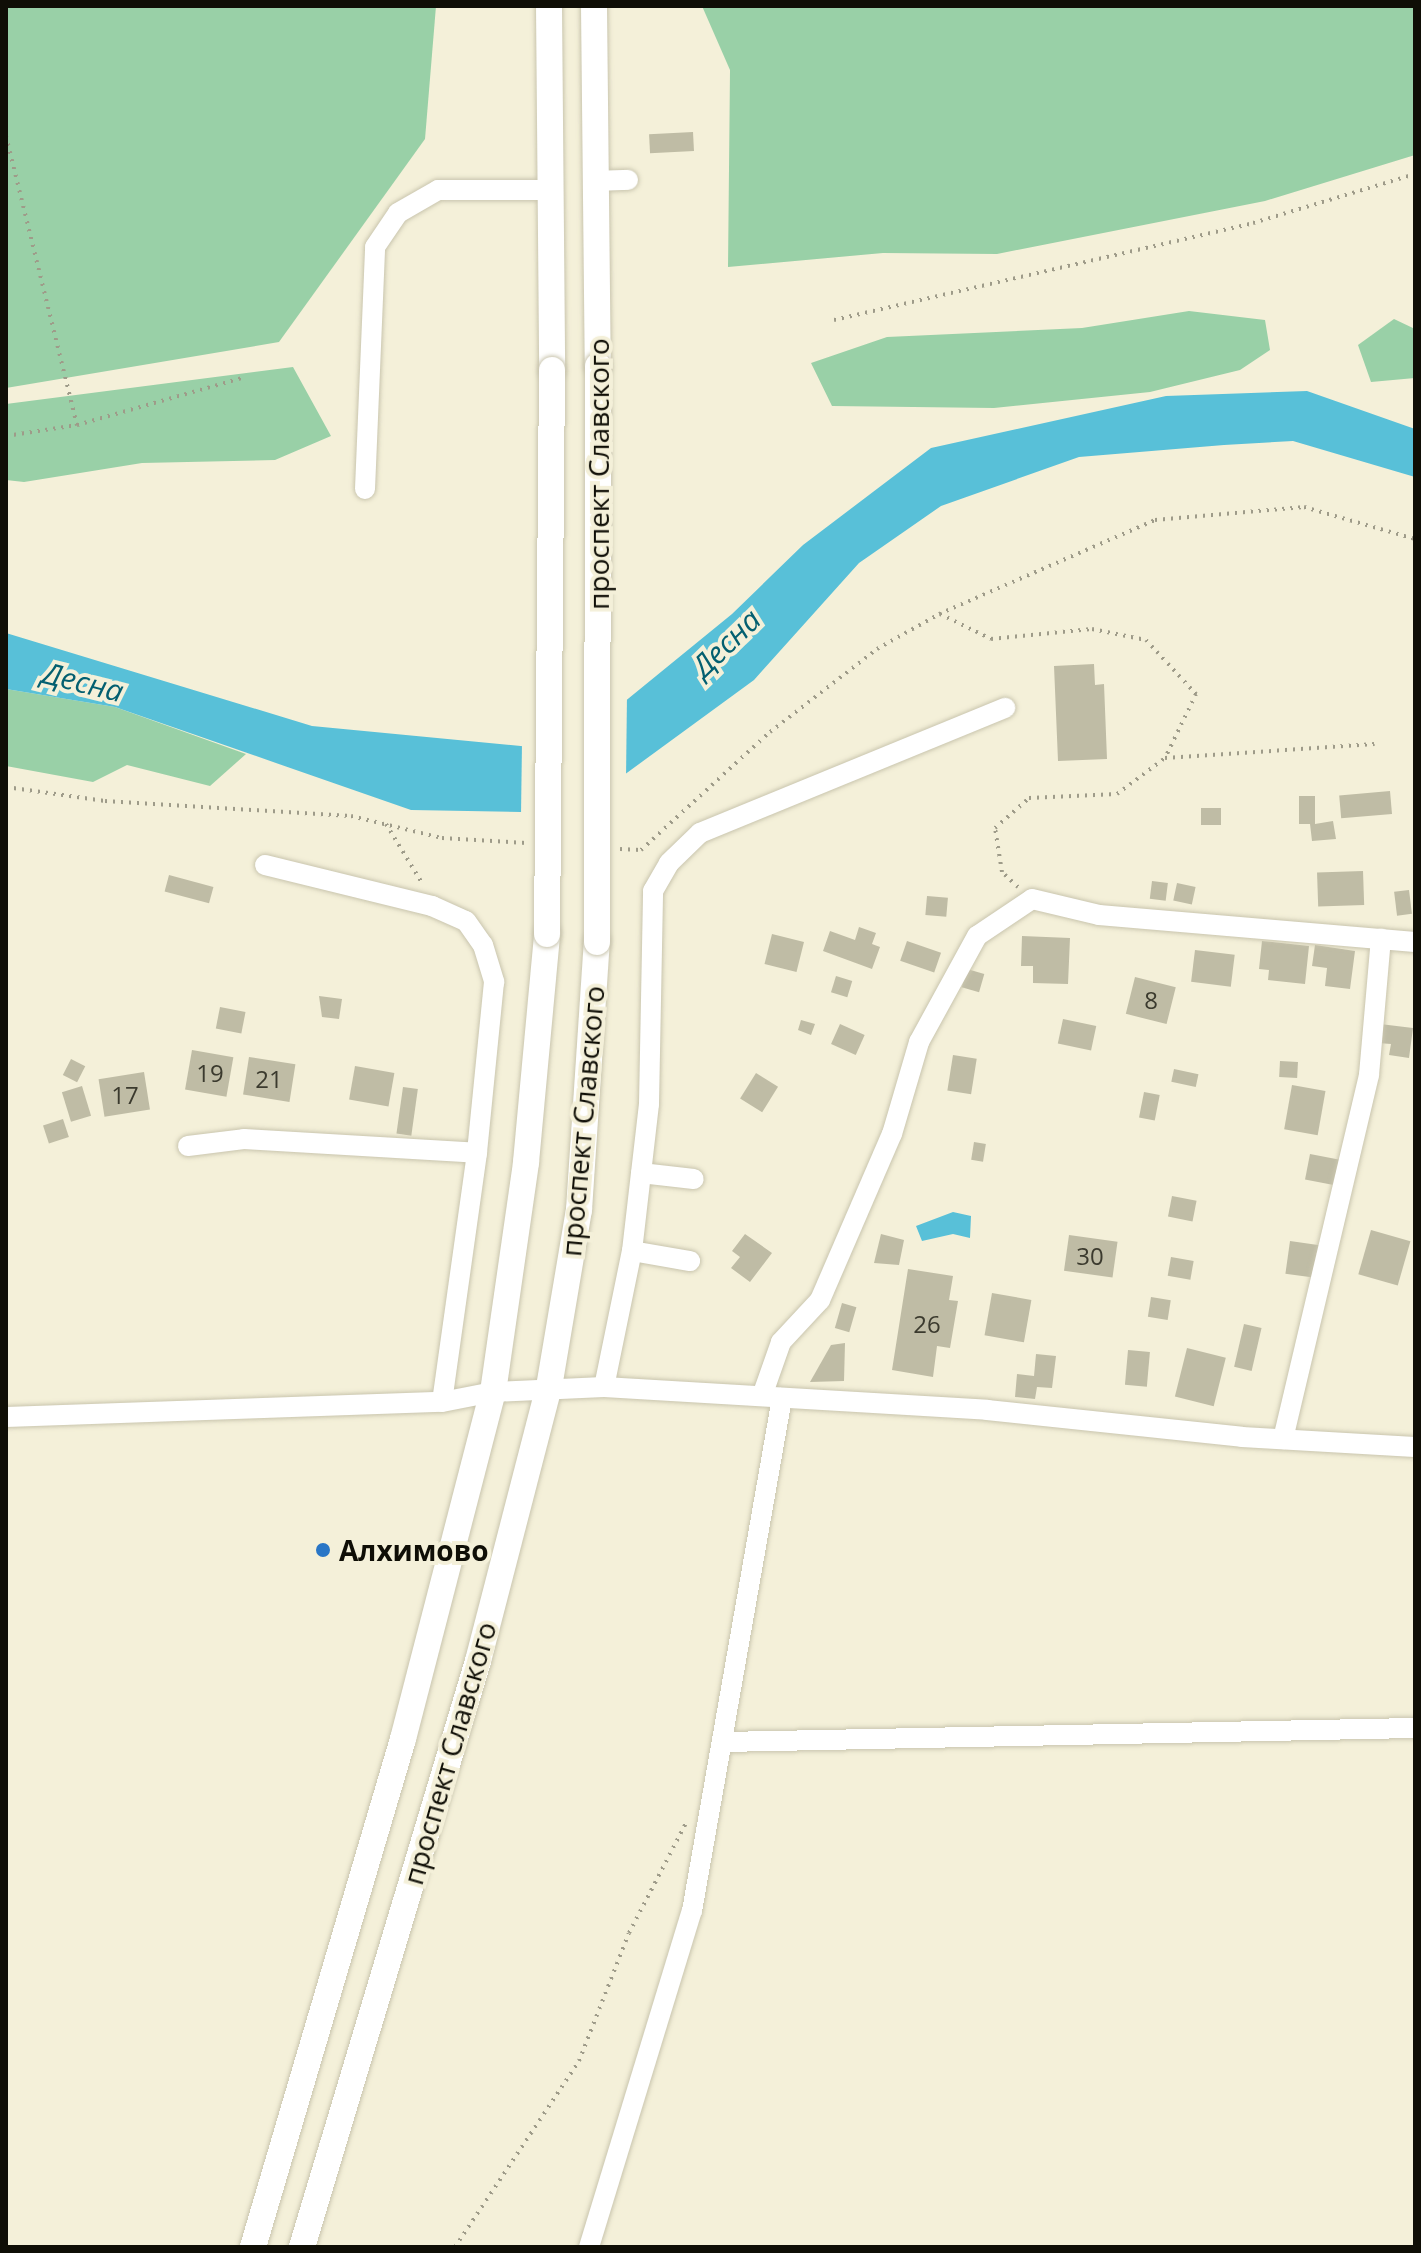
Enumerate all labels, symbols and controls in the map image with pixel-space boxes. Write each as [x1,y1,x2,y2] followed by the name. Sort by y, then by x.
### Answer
[581,338,615,610] street label: проспект Славского
[684,601,768,685] water label: Десна
[39,655,127,709] water label: Десна
[553,984,611,1258] street label: проспект Славского
[1144,986,1158,1014] house number: 8
[196,1059,224,1087] house number: 19
[255,1065,283,1093] house number: 21
[111,1081,139,1109] house number: 17
[1076,1242,1104,1270] house number: 30
[913,1310,941,1338] house number: 26
[339,1533,489,1567] place label: Алхимово
[314,1541,332,1559] marker: Алхимово
[395,1618,503,1888] street label: проспект Славского

